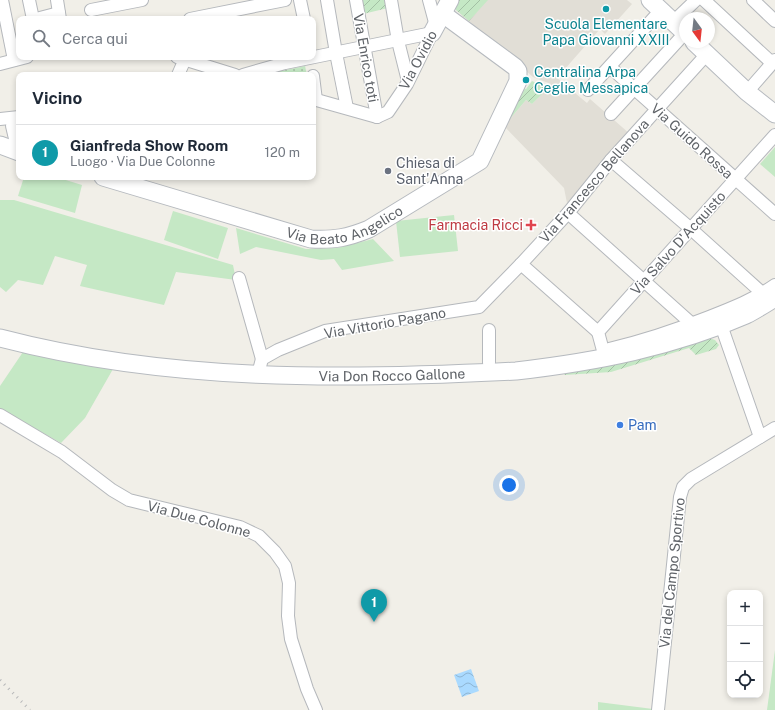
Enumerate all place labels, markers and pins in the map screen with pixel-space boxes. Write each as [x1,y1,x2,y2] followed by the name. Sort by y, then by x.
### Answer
[601,4,611,14] marker: Scuola Elementare Papa Giovanni XXIII
[543,16,669,48] place label: Scuola Elementare Papa Giovanni XXIII
[534,64,648,96] place label: Centralina Arpa Ceglie Messapica
[521,75,531,85] marker: Centralina Arpa Ceglie Messapica
[396,155,463,187] place label: Chiesa di Sant'Anna
[383,166,393,176] marker: Chiesa di Sant'Anna
[428,217,523,233] place label: Farmacia Ricci
[526,220,536,230] marker: Farmacia Ricci
[628,417,657,433] place label: Pam
[615,420,625,430] marker: Pam
[361,589,387,622] pin: 1

